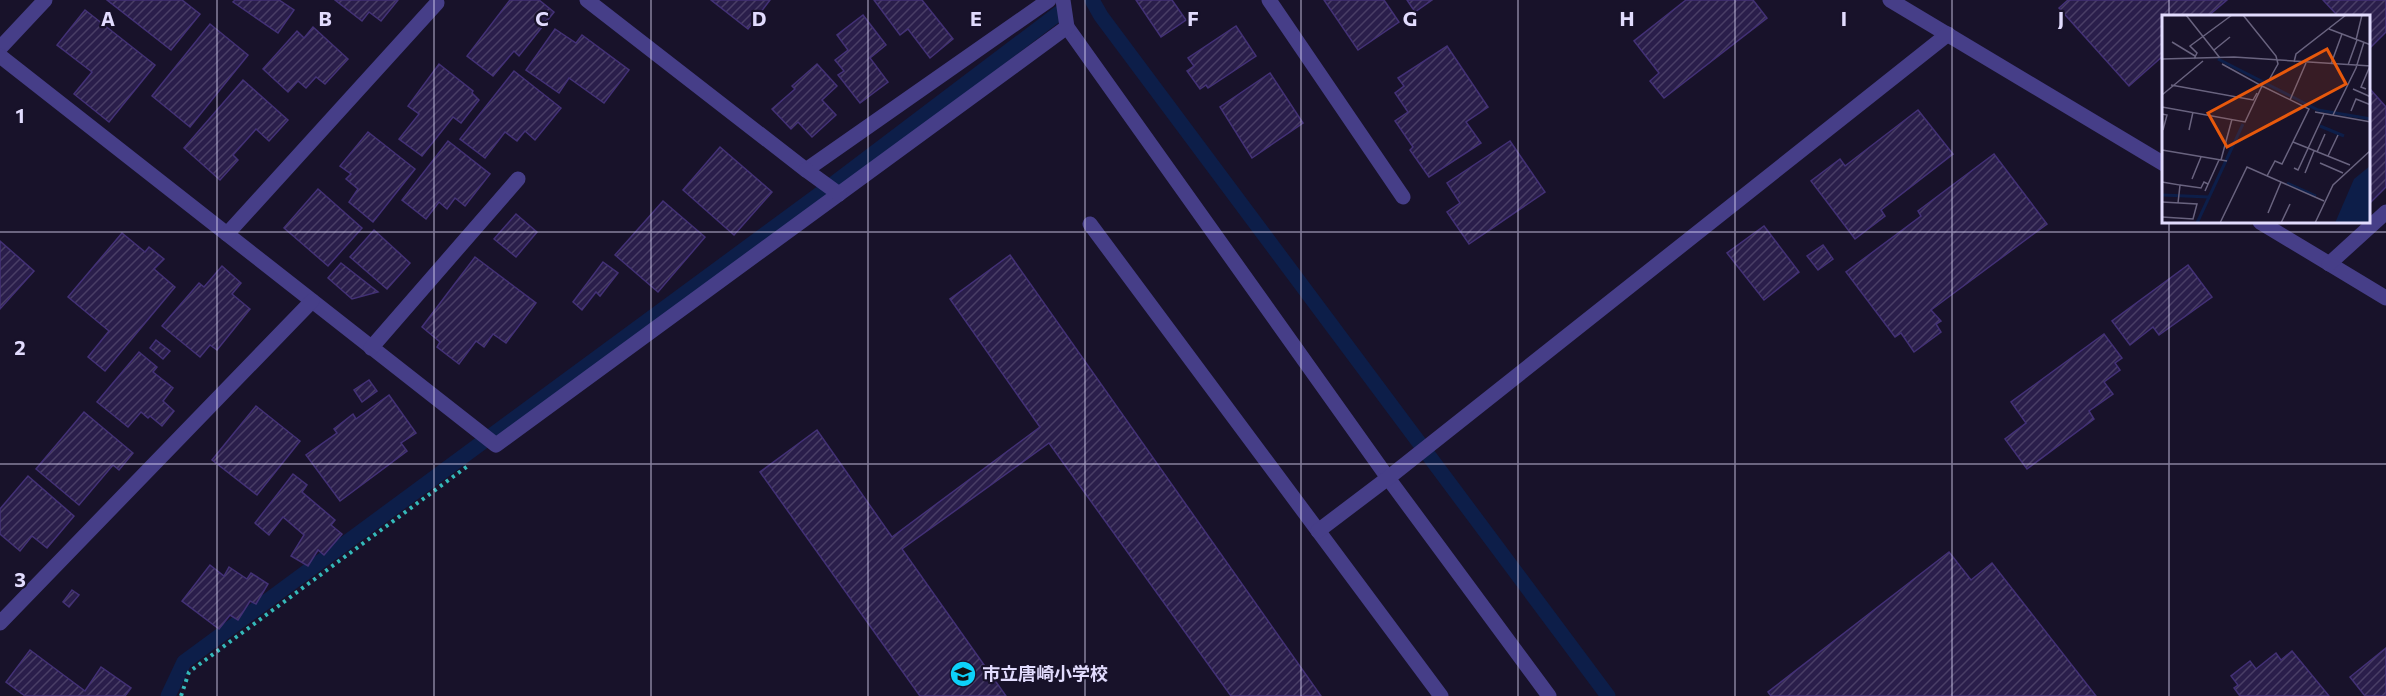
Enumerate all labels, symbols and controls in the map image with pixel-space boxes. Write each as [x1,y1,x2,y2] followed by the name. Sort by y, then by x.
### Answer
[101,6,115,30] text: A
[318,6,332,30] text: B
[535,6,549,30] text: C
[752,6,766,30] text: D
[970,6,982,30] text: E
[1187,6,1199,30] text: F
[1403,6,1417,30] text: G
[1620,6,1635,30] text: H
[1841,6,1847,30] text: I
[2058,6,2064,30] text: J
[2162,15,2371,224] inset map
[15,103,25,127] text: 1
[14,335,26,359] text: 2
[14,567,26,591] text: 3
[948,659,978,689] school or university icon: 市立唐崎小学校
[982,662,1108,684] place label: 市立唐崎小学校

